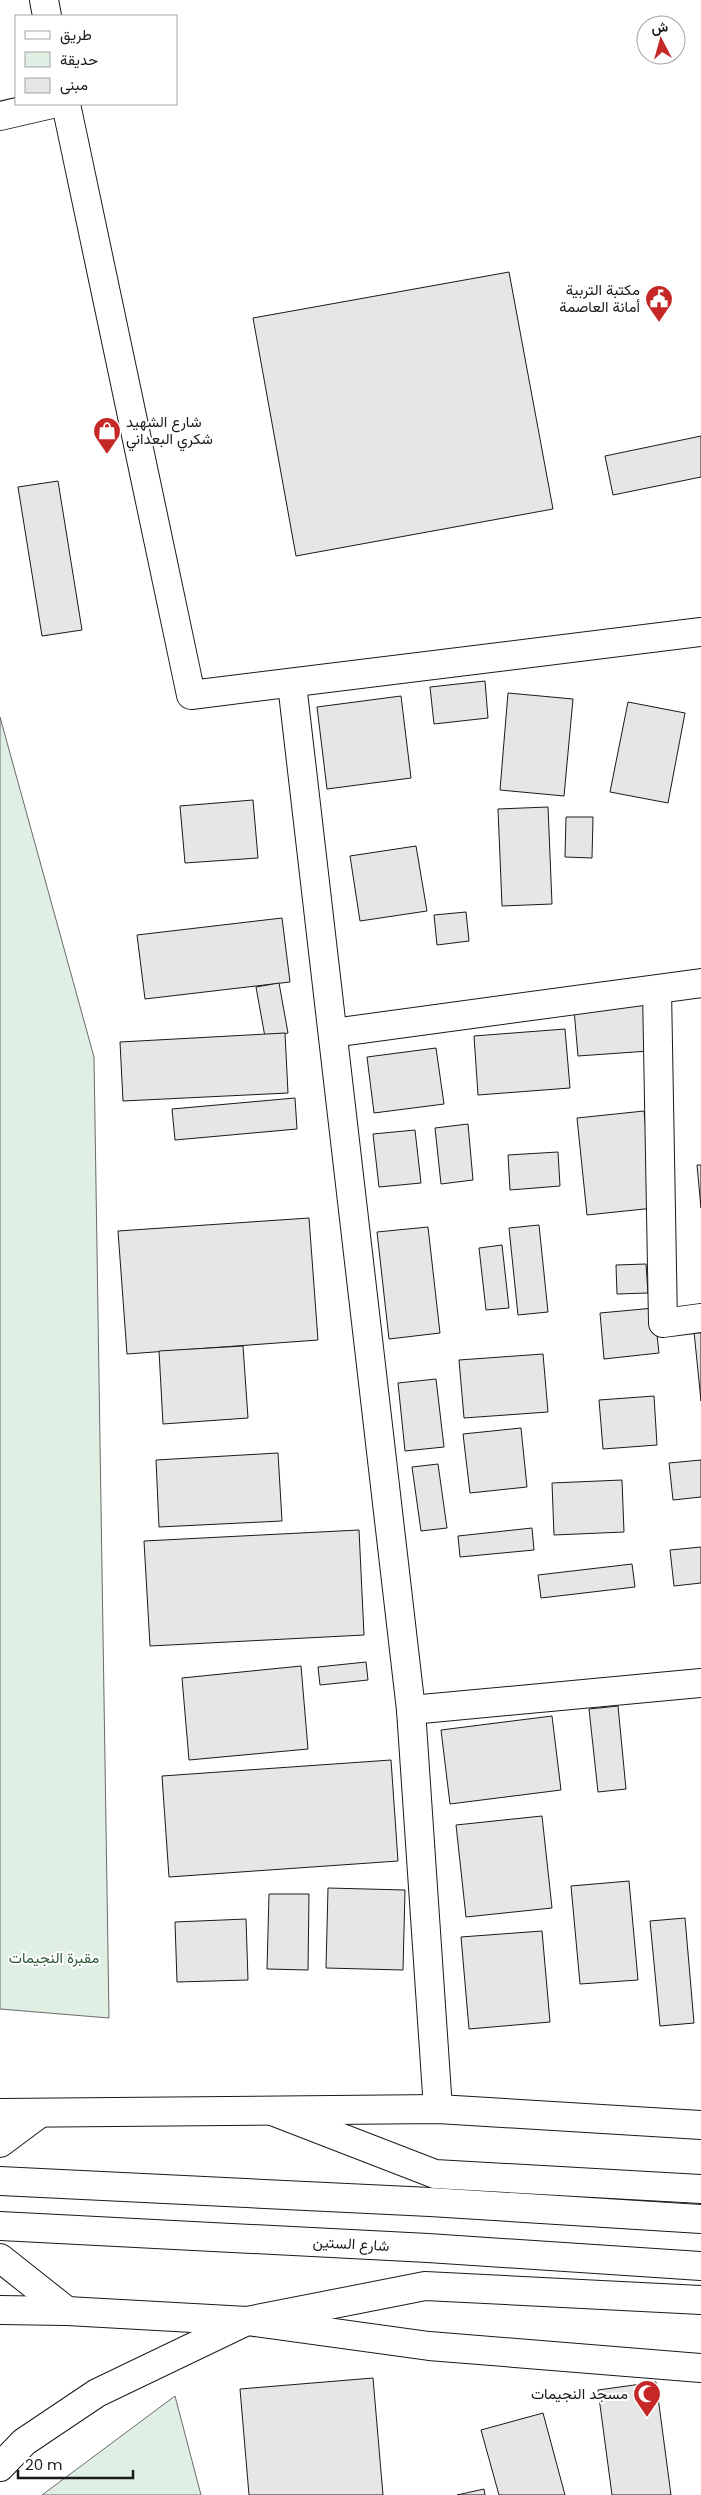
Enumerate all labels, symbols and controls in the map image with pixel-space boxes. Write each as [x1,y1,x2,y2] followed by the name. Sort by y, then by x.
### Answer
[15,15,178,105] legend
[636,15,686,65] north arrow
[650,16,669,38] text: ش
[60,24,92,45] text: طريق
[60,49,98,70] text: حديقة
[60,74,88,95] text: مبنى
[559,279,641,317] place label: مكتبة التربية أمانة العاصمة
[644,284,674,323] public building icon: مكتبة التربية أمانة العاصمة
[126,411,213,452] place label: شارع الشهيد شكري البعداني
[92,416,122,455] shop icon: شارع الشهيد شكري البعداني
[9,1947,99,1968] park label: مقبرة النجيمات
[312,2231,390,2257] street label: شارع الستين
[632,2379,662,2418] mosque icon: مسجد النجيمات
[531,2383,628,2404] place label: مسجد النجيمات
[18,2448,132,2480] scale bar
[25,2454,63,2475] text: 20 m

